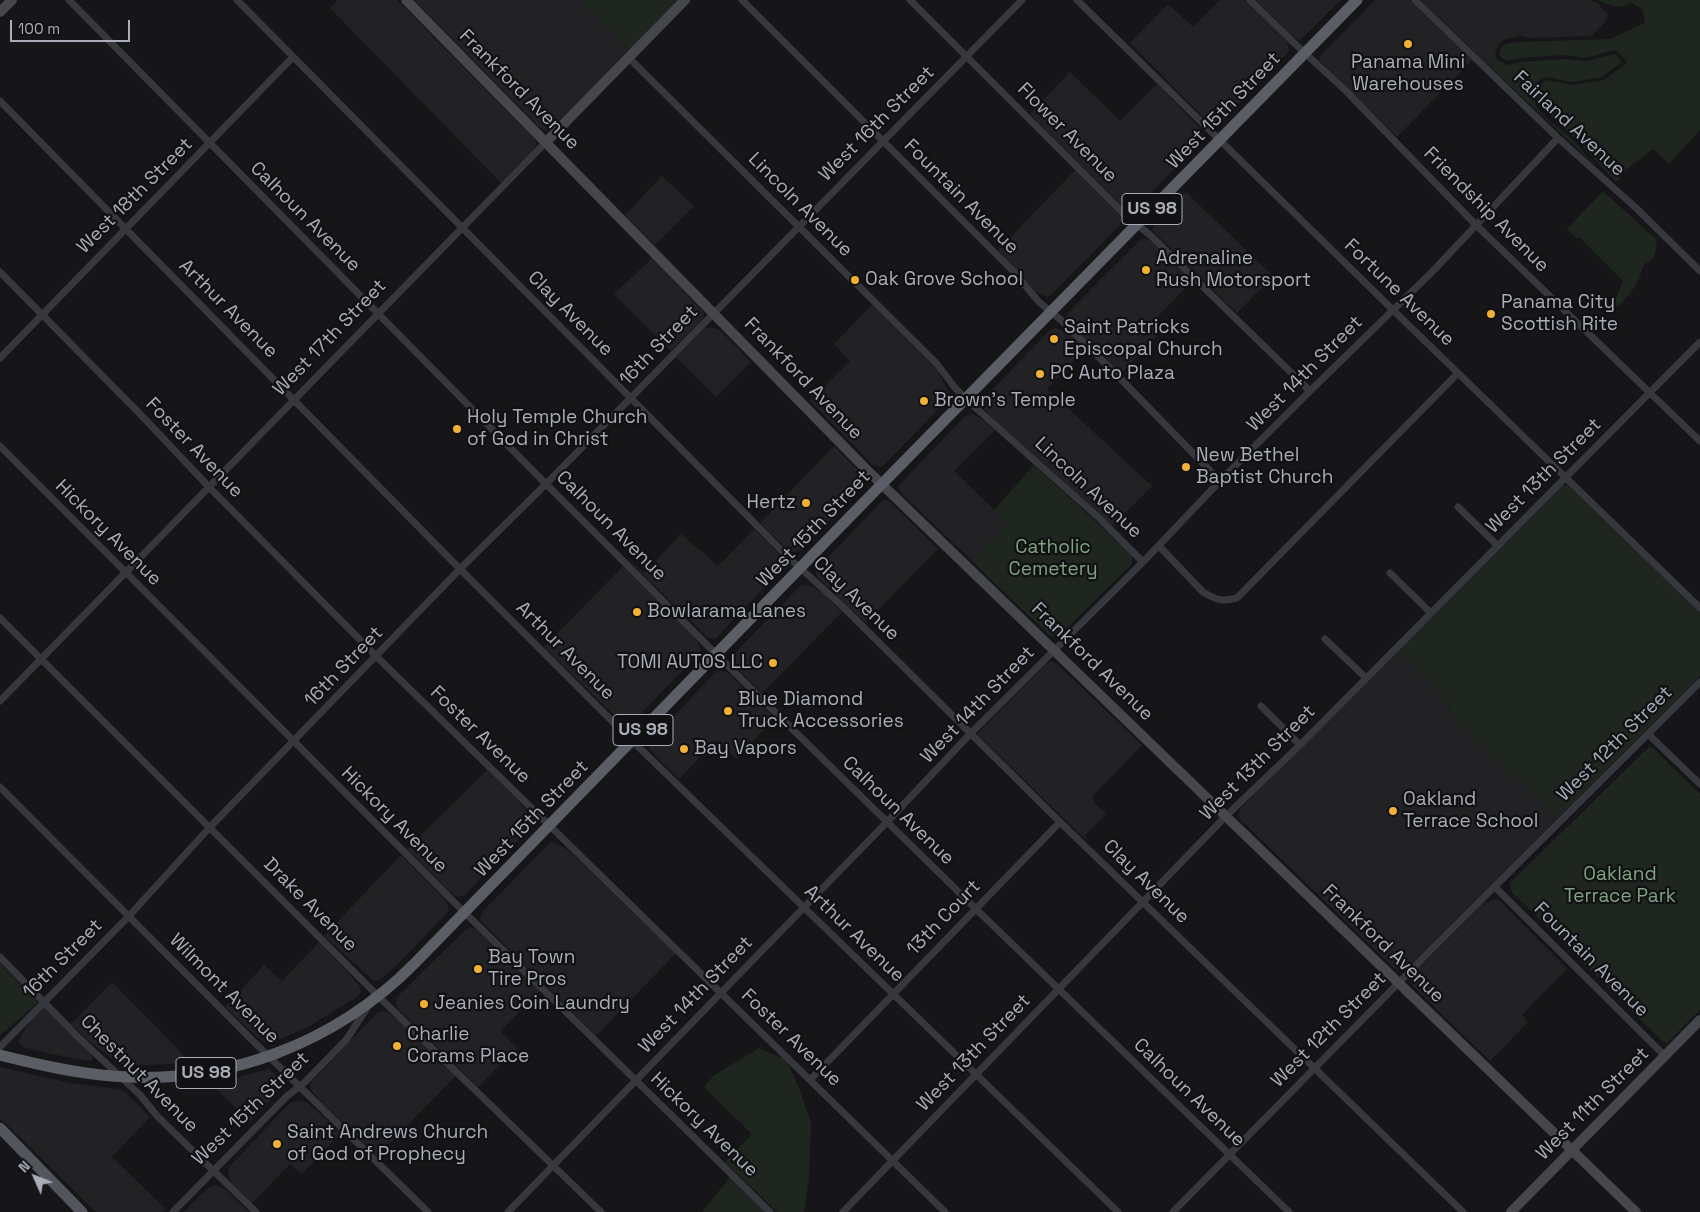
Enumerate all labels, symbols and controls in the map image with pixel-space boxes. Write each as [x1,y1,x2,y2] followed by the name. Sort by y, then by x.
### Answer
[12,10,132,42] scale bar
[18,19,60,38] text: 100 m
[454,25,584,155] street label: Frankford Avenue
[1402,38,1414,50] marker: Panama Mini Warehouses
[1162,48,1286,174] street label: West 15th Street
[1351,52,1465,96] place label: Panama Mini Warehouses
[815,62,939,186] street label: West 16th Street
[1508,66,1630,182] street label: Fairland Avenue
[1012,78,1122,188] street label: Flower Avenue
[72,133,198,259] street label: West 18th Street
[899,135,1023,259] street label: Fountain Avenue
[1419,143,1553,277] street label: Friendship Avenue
[743,148,857,262] street label: Lincoln Avenue
[245,157,365,277] street label: Calhoun Avenue
[1122,193,1182,224] road number: US 98
[1339,235,1459,351] street label: Fortune Avenue
[1156,248,1311,292] place label: Adrenaline Rush Motorsport
[174,255,282,363] street label: Arthur Avenue
[1140,264,1152,276] marker: Adrenaline Rush Motorsport
[523,267,617,361] street label: Clay Avenue
[865,269,1023,291] place label: Oak Grove School
[849,274,861,286] marker: Oak Grove School
[269,275,391,401] street label: West 17th Street
[1501,292,1618,336] place label: Panama City Scottish Rite
[615,301,703,391] street label: 16th Street
[1485,308,1497,320] marker: Panama City Scottish Rite
[1242,311,1368,437] street label: West 14th Street
[739,313,867,445] street label: Frankford Avenue
[1064,317,1223,361] place label: Saint Patricks Episcopal Church
[1048,333,1060,345] marker: Saint Patricks Episcopal Church
[1050,363,1175,385] place label: PC Auto Plaza
[1034,368,1046,380] marker: PC Auto Plaza
[934,390,1076,412] place label: Brown's Temple
[140,393,248,503] street label: Foster Avenue
[918,395,930,407] marker: Brown's Temple
[467,407,647,451] place label: Holy Temple Church of God in Christ
[1482,414,1606,538] street label: West 13th Street
[451,423,463,435] marker: Holy Temple Church of God in Christ
[1030,433,1146,543] street label: Lincoln Avenue
[1196,445,1333,489] place label: New Bethel Baptist Church
[1180,461,1192,473] marker: New Bethel Baptist Church
[551,466,671,586] street label: Calhoun Avenue
[752,466,876,592] street label: West 15th Street
[50,475,166,591] street label: Hickory Avenue
[746,492,796,514] place label: Hertz
[800,497,812,509] marker: Hertz
[1008,537,1098,581] park label: Catholic Cemetery
[808,552,904,646] street label: Clay Avenue
[511,597,619,705] street label: Arthur Avenue
[1026,598,1158,726] street label: Frankford Avenue
[647,601,806,623] place label: Bowlarama Lanes
[631,606,643,618] marker: Bowlarama Lanes
[300,622,388,712] street label: 16th Street
[916,642,1040,768] street label: West 14th Street
[617,652,763,674] place label: TOMI AUTOS LLC
[767,657,779,669] marker: TOMI AUTOS LLC
[425,681,535,789] street label: Foster Avenue
[1553,682,1677,806] street label: West 12th Street
[738,689,904,733] place label: Blue Diamond Truck Accessories
[1196,701,1320,825] street label: West 13th Street
[722,705,734,717] marker: Blue Diamond Truck Accessories
[613,714,673,746] road number: US 98
[694,738,797,760] place label: Bay Vapors
[678,743,690,755] marker: Bay Vapors
[837,752,959,870] street label: Calhoun Avenue
[470,756,594,882] street label: West 15th Street
[336,762,452,878] street label: Hickory Avenue
[1403,789,1538,833] place label: Oakland Terrace School
[1387,805,1399,817] marker: Oakland Terrace School
[1098,835,1194,929] street label: Clay Avenue
[258,853,362,957] street label: Drake Avenue
[1564,864,1676,908] park label: Oakland Terrace Park
[902,875,986,961] street label: 13th Court
[1317,880,1449,1008] street label: Frankford Avenue
[799,881,909,987] street label: Arthur Avenue
[1529,898,1653,1022] street label: Fountain Avenue
[19,915,107,1003] street label: 16th Street
[164,929,284,1049] street label: Wilmont Avenue
[634,932,758,1058] street label: West 14th Street
[488,947,575,991] place label: Bay Town Tire Pros
[472,963,484,975] marker: Bay Town Tire Pros
[1267,968,1391,1092] street label: West 12th Street
[736,984,846,1092] street label: Foster Avenue
[912,990,1036,1116] street label: West 13th Street
[434,993,630,1015] place label: Jeanies Coin Laundry
[418,998,430,1010] marker: Jeanies Coin Laundry
[75,1010,203,1138] street label: Chestnut Avenue
[407,1024,529,1068] place label: Charlie Corams Place
[1128,1034,1250,1152] street label: Calhoun Avenue
[391,1040,403,1052] marker: Charlie Corams Place
[1532,1043,1654,1165] street label: West 11th Street
[188,1047,314,1171] street label: West 15th Street
[176,1058,236,1088] road number: US 98
[645,1068,763,1182] street label: Hickory Avenue
[287,1122,488,1166] place label: Saint Andrews Church of God of Prophecy
[271,1138,283,1150] marker: Saint Andrews Church of God of Prophecy
[10,1152,60,1202] north arrow
[14,1157,34,1176] text: N

